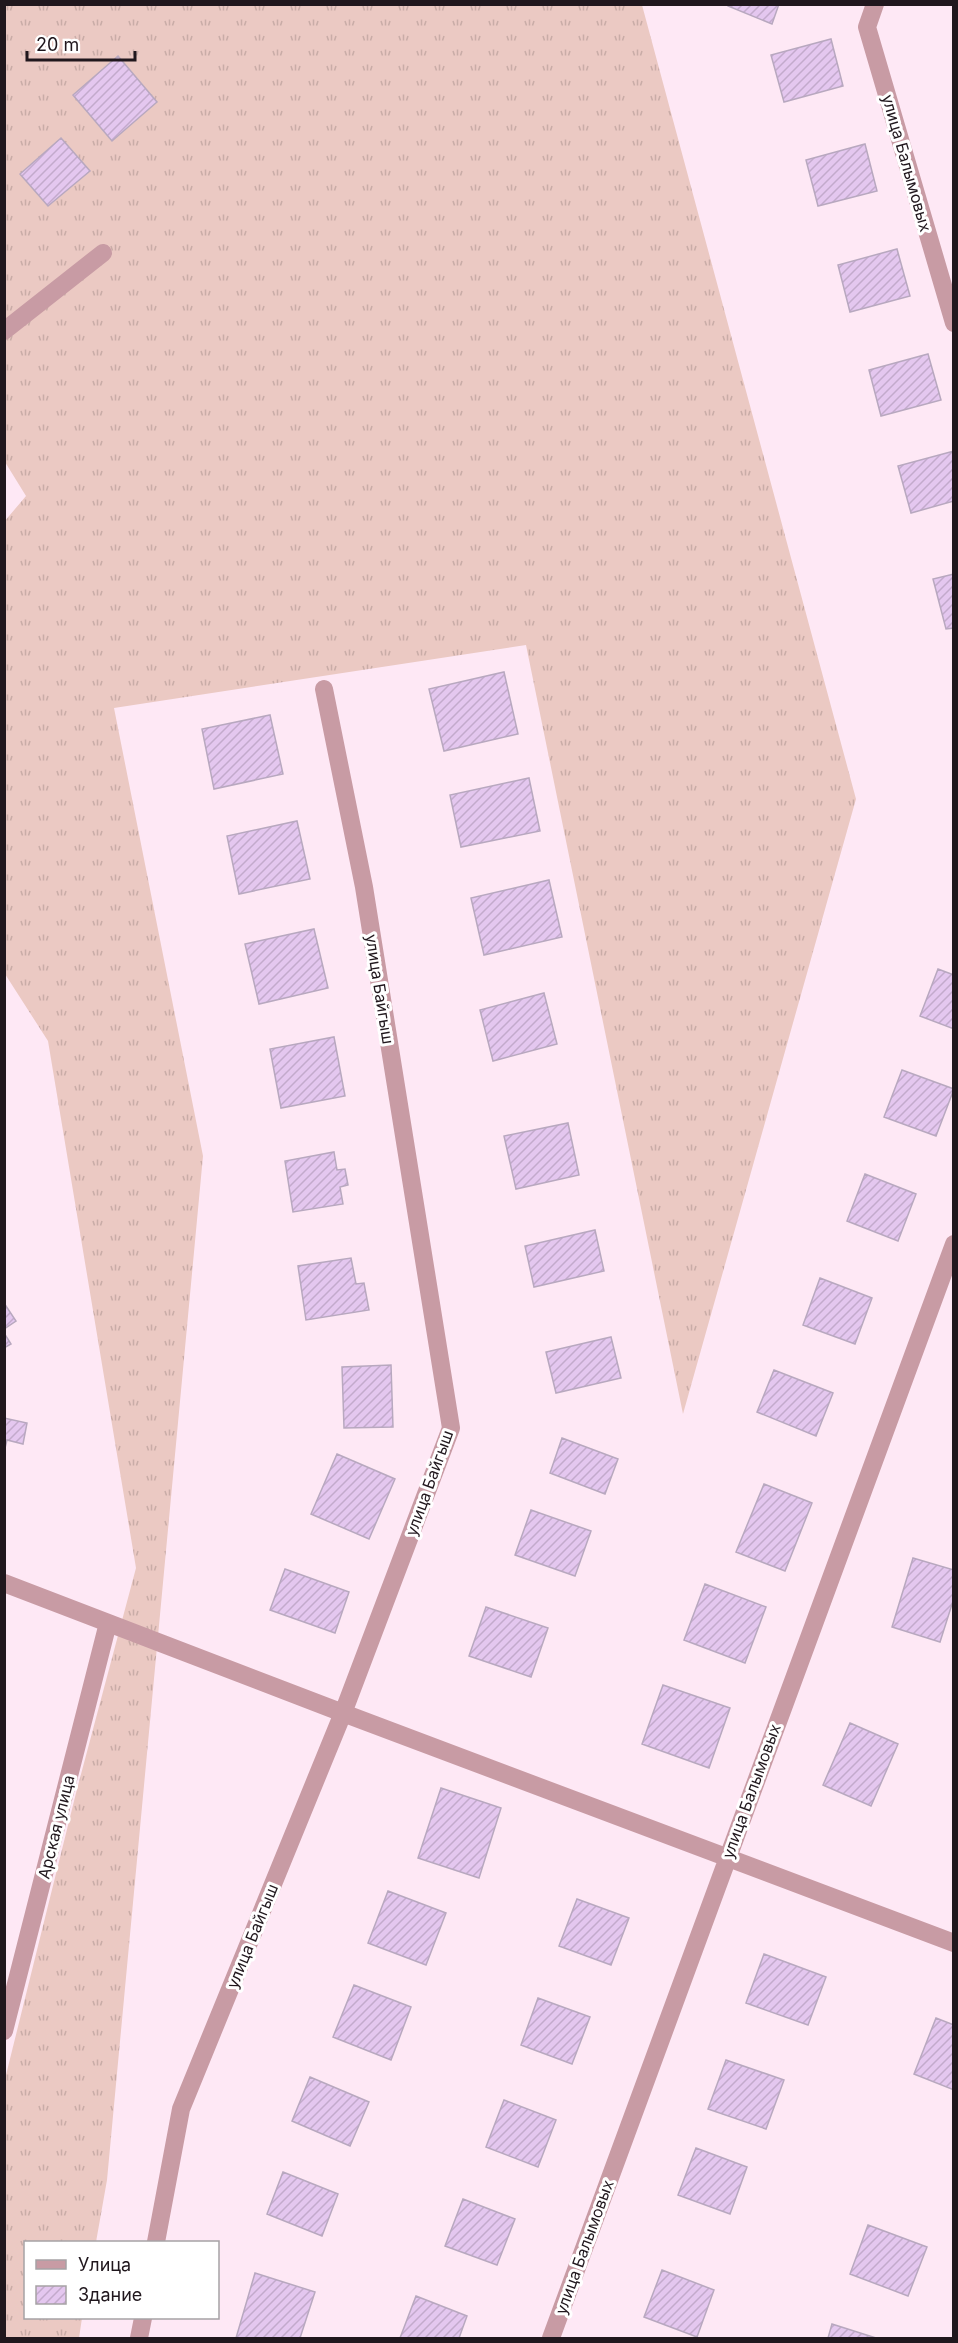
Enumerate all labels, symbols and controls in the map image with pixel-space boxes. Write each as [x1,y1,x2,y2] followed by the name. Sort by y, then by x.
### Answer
[27,24,135,62] scale bar
[36,34,79,55] text: 20 m
[878,92,936,234] street label: улица Балымовых
[361,933,399,1045] street label: улица Байгыш
[401,1427,457,1539] street label: улица Байгыш
[717,1721,785,1861] street label: улица Балымовых
[33,1773,79,1881] street label: Арская улица
[222,1881,282,1991] street label: улица Байгыш
[550,2177,618,2317] street label: улица Балымовых
[24,2241,219,2319] legend
[78,2254,131,2275] text: Улица
[78,2284,142,2305] text: Здание

